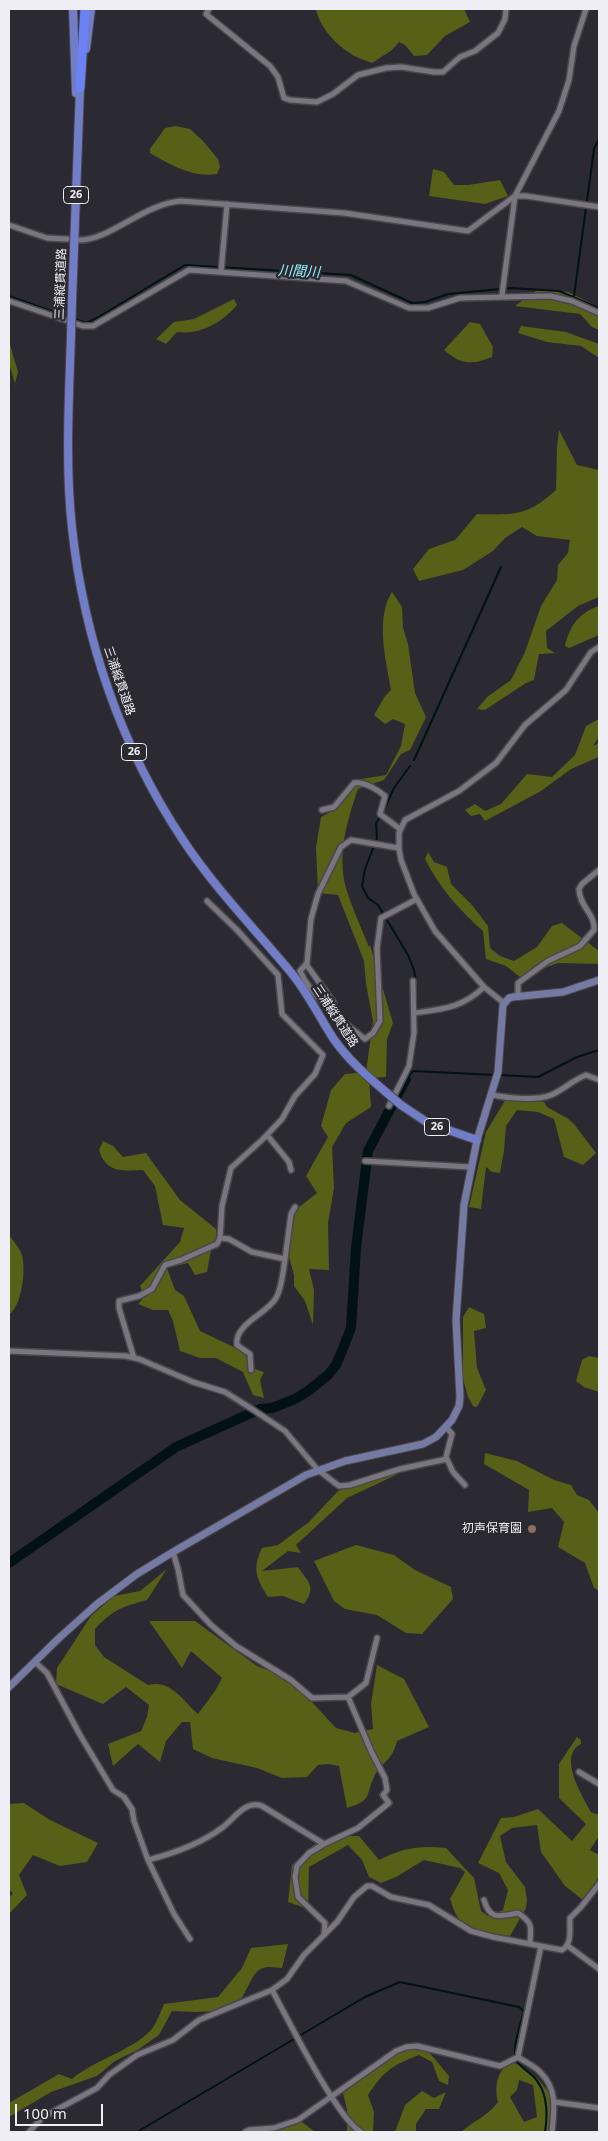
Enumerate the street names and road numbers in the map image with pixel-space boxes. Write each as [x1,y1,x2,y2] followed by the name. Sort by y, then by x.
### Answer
[64,186,88,204] road number: 26
[53,248,69,320] street label: 三浦縦貫道路
[100,645,138,717] street label: 三浦縦貫道路
[122,744,146,760] road number: 26
[309,982,361,1050] street label: 三浦縦貫道路
[424,1118,450,1136] road number: 26

